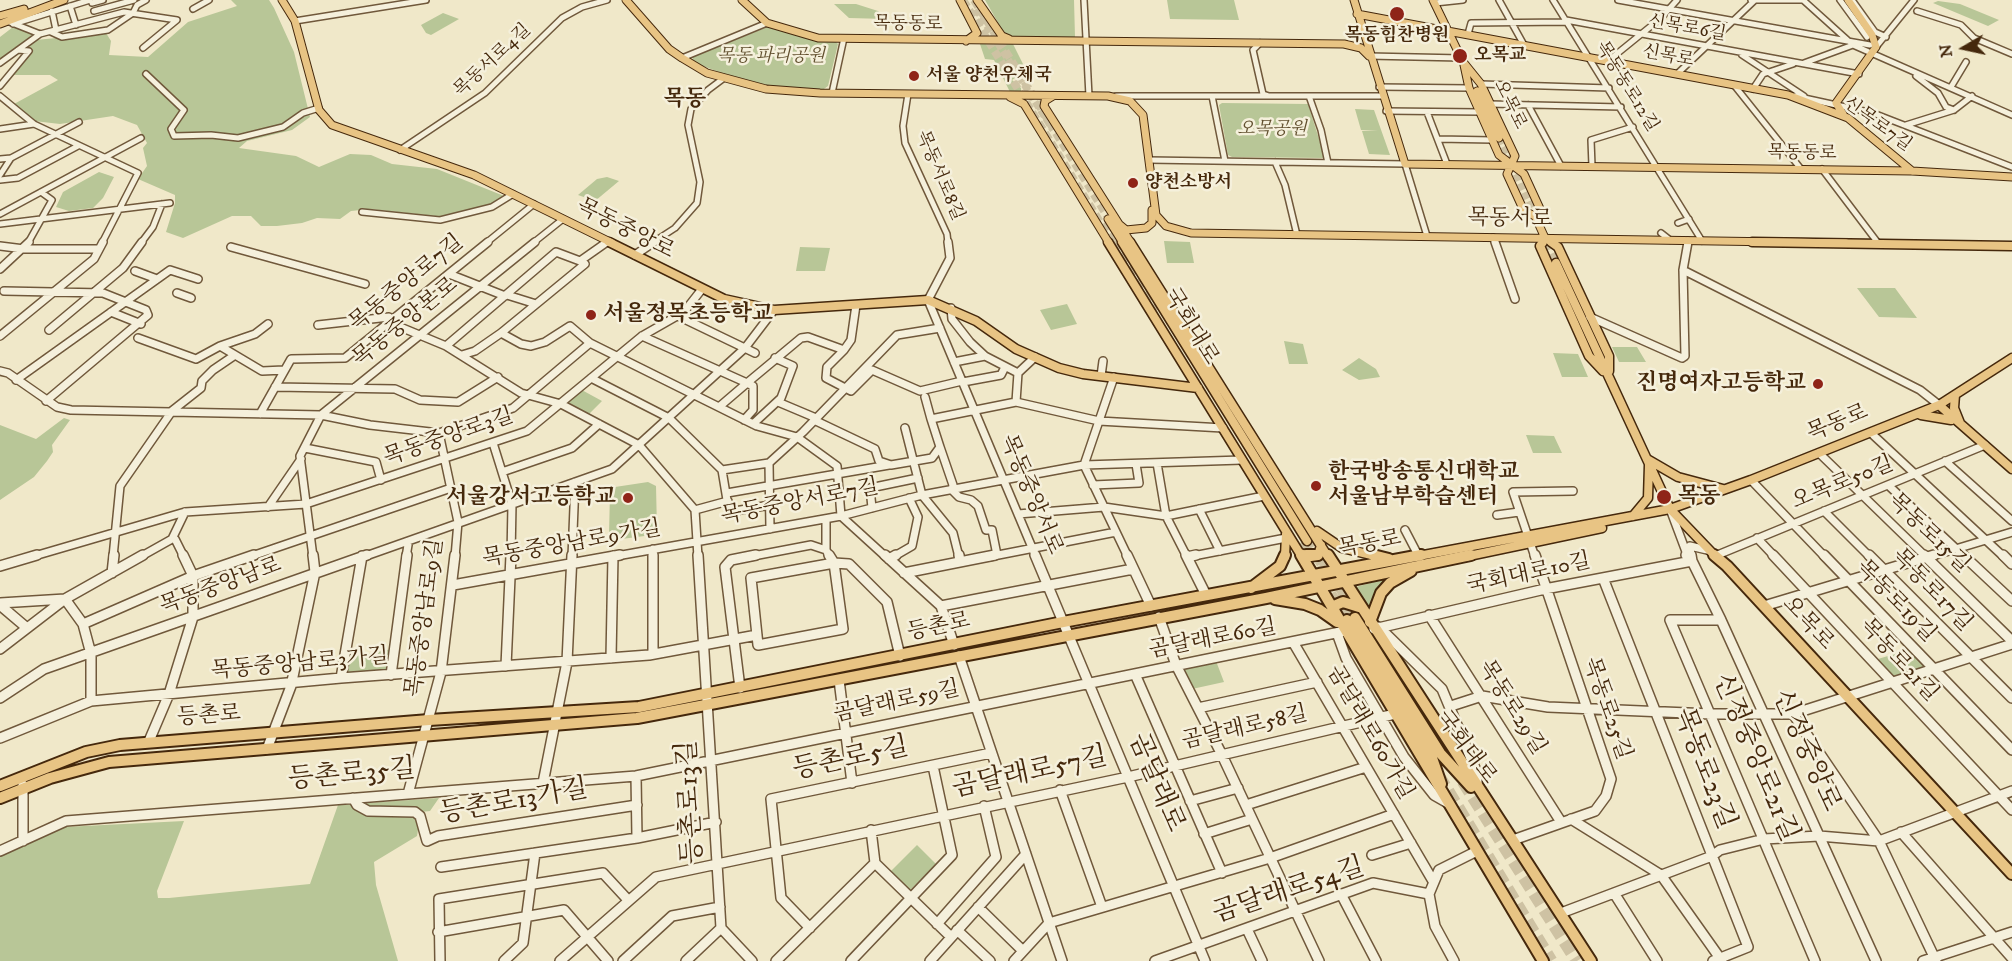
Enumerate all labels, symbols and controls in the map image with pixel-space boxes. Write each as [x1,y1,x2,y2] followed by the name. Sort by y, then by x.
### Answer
[1388,5,1406,23] marker: 목동힘찬병원
[1646,12,1728,46] street label: 신목로6길
[873,14,943,36] street label: 목동동로
[1934,18,1994,78] north arrow
[450,20,536,102] street label: 목동서로4길
[1345,25,1449,47] place label: 목동힘찬병원
[1590,38,1662,136] street label: 목동동로12길
[1640,41,1696,73] street label: 신목로
[1935,43,1957,59] text: N
[1474,45,1526,67] place label: 오목교
[717,46,825,68] park label: 목동 파리공원
[1451,47,1469,65] marker: 오목교
[926,65,1052,87] place label: 서울 양천우체국
[907,69,921,83] marker: 서울 양천우체국
[1488,77,1530,133] street label: 오목로
[664,87,706,113] district label: 목동
[1839,93,1915,157] street label: 신목로7길
[1237,119,1307,141] park label: 오목공원
[910,128,968,224] street label: 목동서로8길
[1767,143,1837,165] street label: 목동동로
[1145,172,1232,194] place label: 양천소방서
[1126,176,1140,190] marker: 양천소방서
[572,194,678,266] street label: 목동중앙로
[1467,206,1553,234] street label: 목동서로
[345,230,469,338] street label: 목동중앙로7길
[348,273,464,373] street label: 목동중앙본로
[1157,284,1223,370] street label: 국회대로
[603,302,773,328] place label: 서울정목초등학교
[584,308,598,322] marker: 서울정목초등학교
[1636,371,1806,397] place label: 진명여자고등학교
[1811,377,1825,391] marker: 진명여자고등학교
[1803,400,1873,448] street label: 목동로
[381,403,517,473] street label: 목동중앙로3길
[993,431,1067,559] street label: 목동중앙서로
[1788,452,1898,516] street label: 오목로50길
[1328,460,1519,512] place label: 한국방송통신대학교 서울남부학습센터
[719,475,881,531] street label: 목동중앙서로7길
[1309,479,1323,493] marker: 한국방송통신대학교 서울남부학습센터
[1678,484,1721,510] place label: 목동
[446,485,616,511] place label: 서울강서고등학교
[1655,488,1673,506] marker: 목동
[1881,488,1975,580] street label: 목동로15길
[621,491,635,505] marker: 서울강서고등학교
[481,516,663,574] street label: 목동중앙남로9가길
[1336,526,1404,564] street label: 목동로
[402,537,450,699] street label: 목동중앙남로9길
[1885,544,1977,638] street label: 목동로17길
[1465,549,1593,601] street label: 국회대로10길
[157,553,285,621] street label: 목동중앙남로
[1849,555,1941,649] street label: 목동로19길
[1776,592,1838,656] street label: 오목로
[905,608,973,648] street label: 등촌로
[1853,614,1943,708] street label: 목동로21길
[1147,615,1279,665] street label: 곰달래로60길
[210,644,390,686] street label: 목동중앙남로3가길
[1576,654,1636,764] street label: 목동로25길
[1472,656,1550,760] street label: 목동로29길
[1320,661,1418,805] street label: 곰달래로60가길
[1704,669,1804,847] street label: 신정중앙로21길
[832,677,962,729] street label: 곰달래로59길
[1764,685,1846,817] street label: 신정중앙로
[176,702,242,732] street label: 등촌로
[1180,702,1310,756] street label: 곰달래로58길
[1665,704,1741,834] street label: 목동로23길
[1429,706,1501,790] street label: 국회대로
[1120,729,1190,837] street label: 곰달래로
[790,732,912,788] street label: 등촌로5길
[673,739,711,865] street label: 등촌로13길
[949,742,1111,806] street label: 곰달래로57길
[287,754,417,798] street label: 등촌로35길
[437,774,591,832] street label: 등촌로13가길
[1209,852,1369,932] street label: 곰달래로54길

